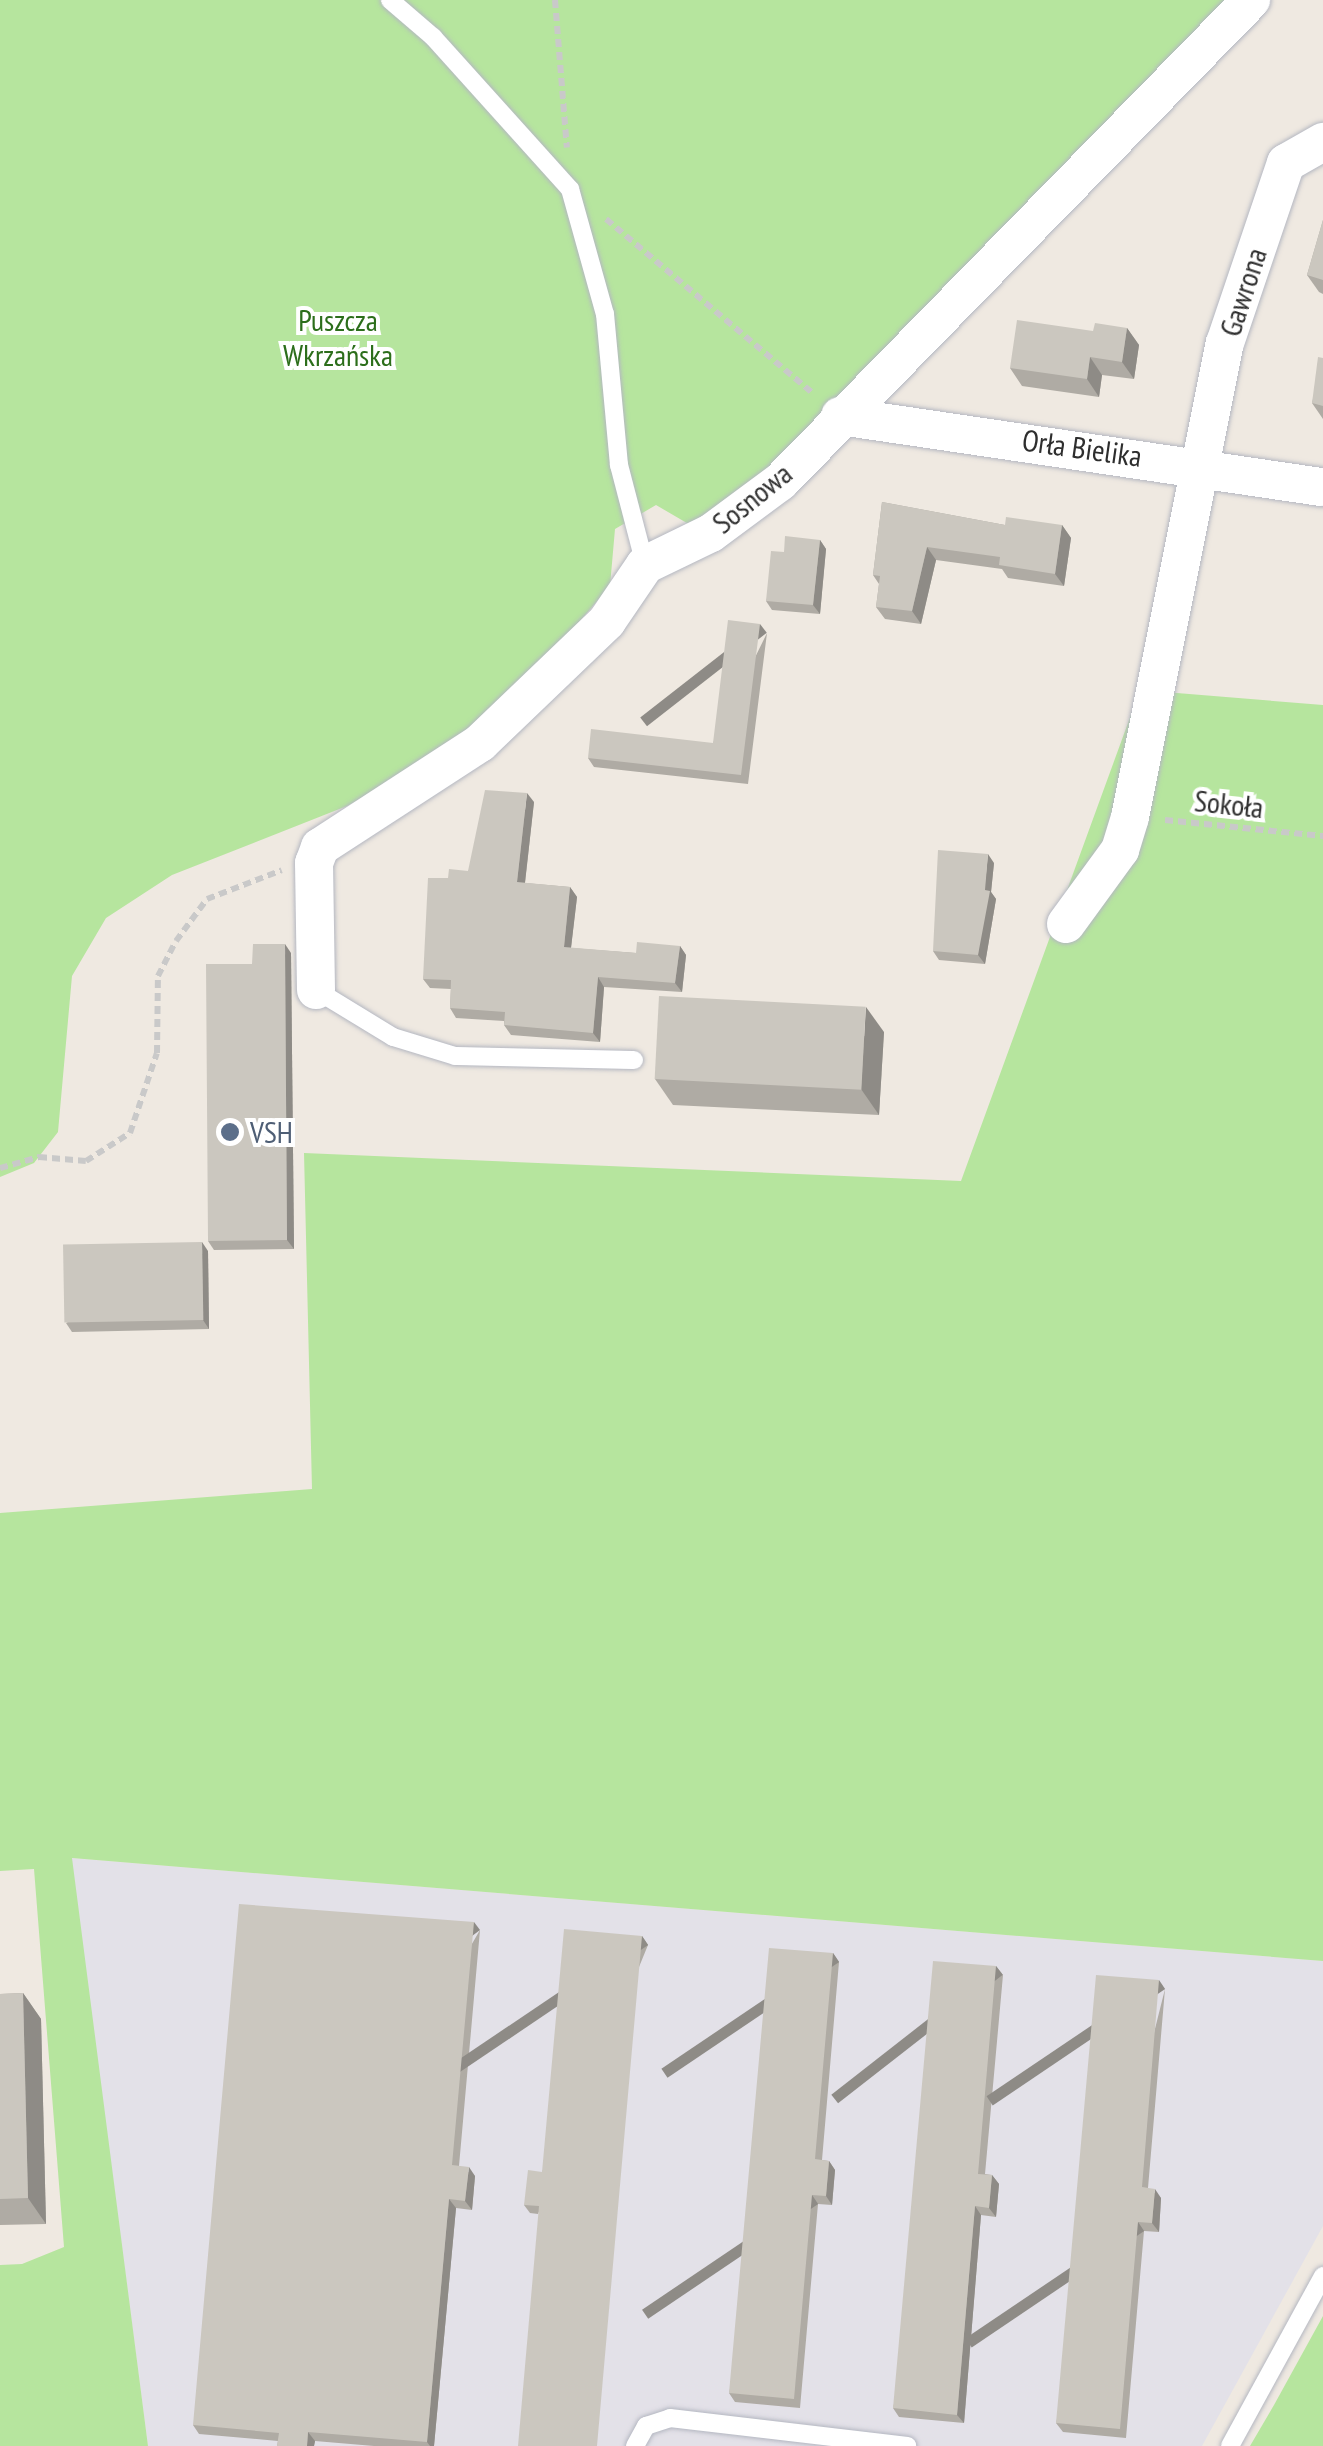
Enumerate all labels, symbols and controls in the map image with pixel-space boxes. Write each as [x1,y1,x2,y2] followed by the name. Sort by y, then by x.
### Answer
[1212,243,1274,341] street label: Gawrona
[283,302,393,372] park label: Puszcza Wkrzańska
[1020,422,1144,474] street label: Orła Bielika
[705,455,799,541] street label: Sosnowa
[1193,782,1265,826] street label: Sokoła
[250,1114,293,1150] place label: VSH
[219,1121,241,1143] marker: VSH

